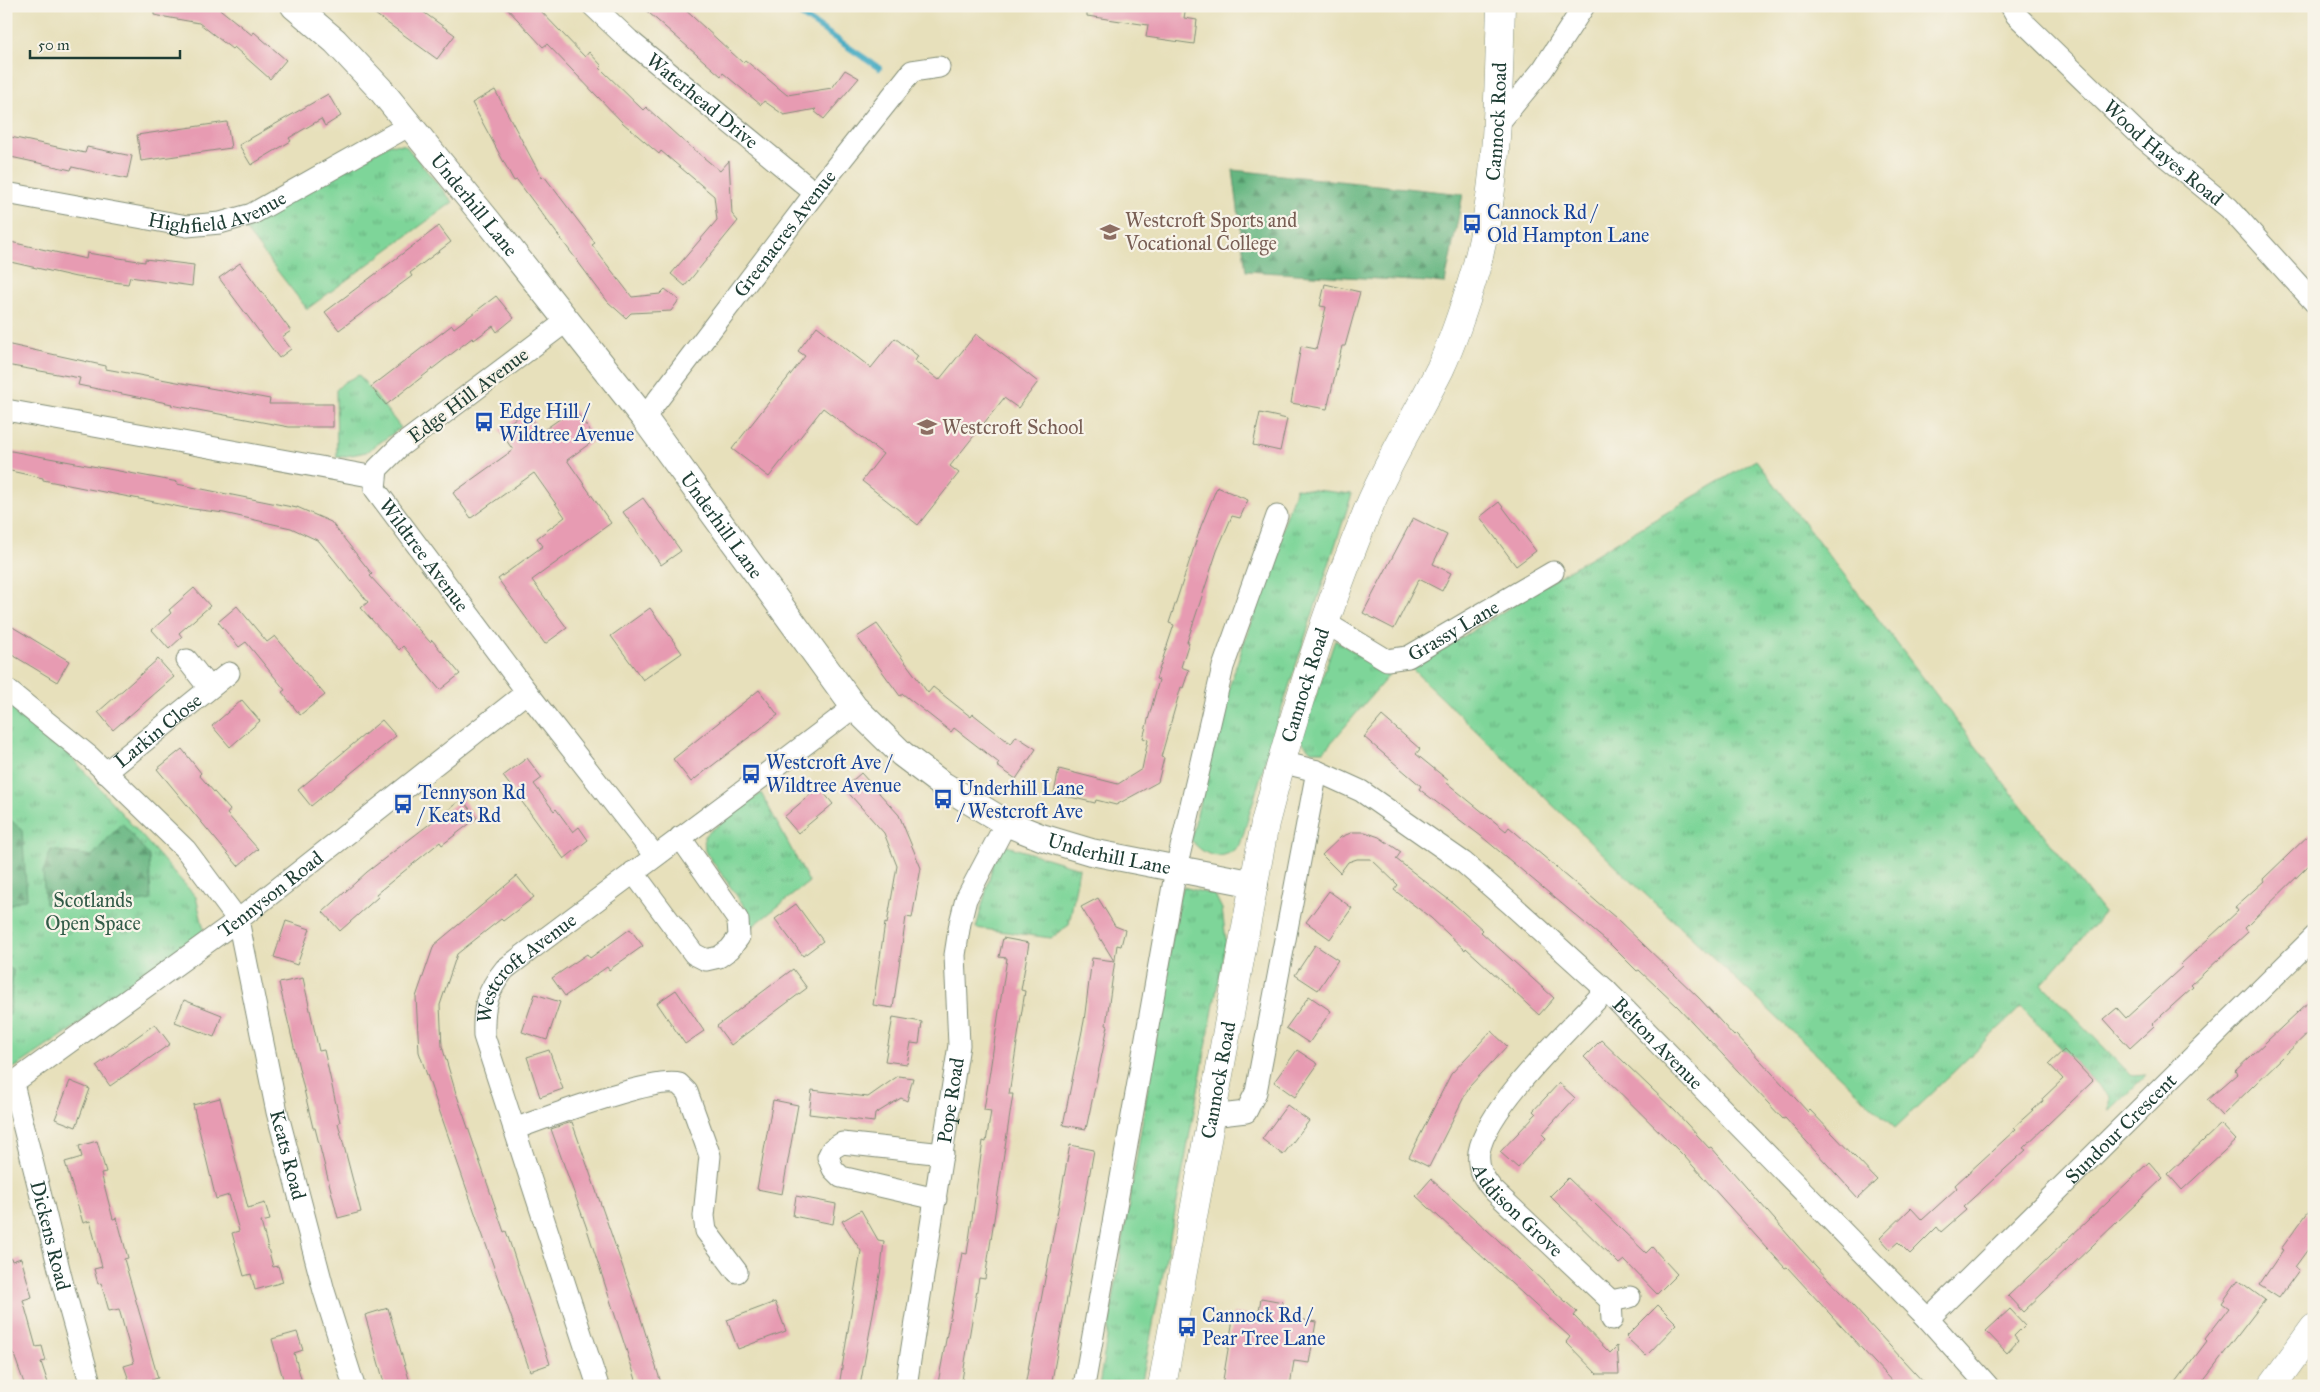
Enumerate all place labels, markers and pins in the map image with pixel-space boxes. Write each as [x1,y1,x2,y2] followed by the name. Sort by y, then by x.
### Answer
[1487,200,1649,247] place label: Cannock Rd / Old Hampton Lane
[1124,208,1297,256] place label: Westcroft Sports and Vocational College
[1461,213,1483,235] bus stop icon: Cannock Rd / Old Hampton Lane
[1099,221,1121,243] school or university icon: Westcroft Sports and Vocational College
[499,399,634,446] place label: Edge Hill / Wildtree Avenue
[473,411,495,433] bus stop icon: Edge Hill / Wildtree Avenue
[942,415,1084,439] place label: Westcroft School
[916,416,938,438] school or university icon: Westcroft School
[766,750,901,797] place label: Westcroft Ave / Wildtree Avenue
[740,763,762,785] bus stop icon: Westcroft Ave / Wildtree Avenue
[956,776,1084,823] place label: Underhill Lane / Westcroft Ave
[416,780,526,827] place label: Tennyson Rd / Keats Rd
[932,788,954,810] bus stop icon: Underhill Lane / Westcroft Ave
[392,793,414,815] bus stop icon: Tennyson Rd / Keats Rd
[1202,1303,1325,1350] place label: Cannock Rd / Pear Tree Lane
[1176,1316,1198,1338] bus stop icon: Cannock Rd / Pear Tree Lane

